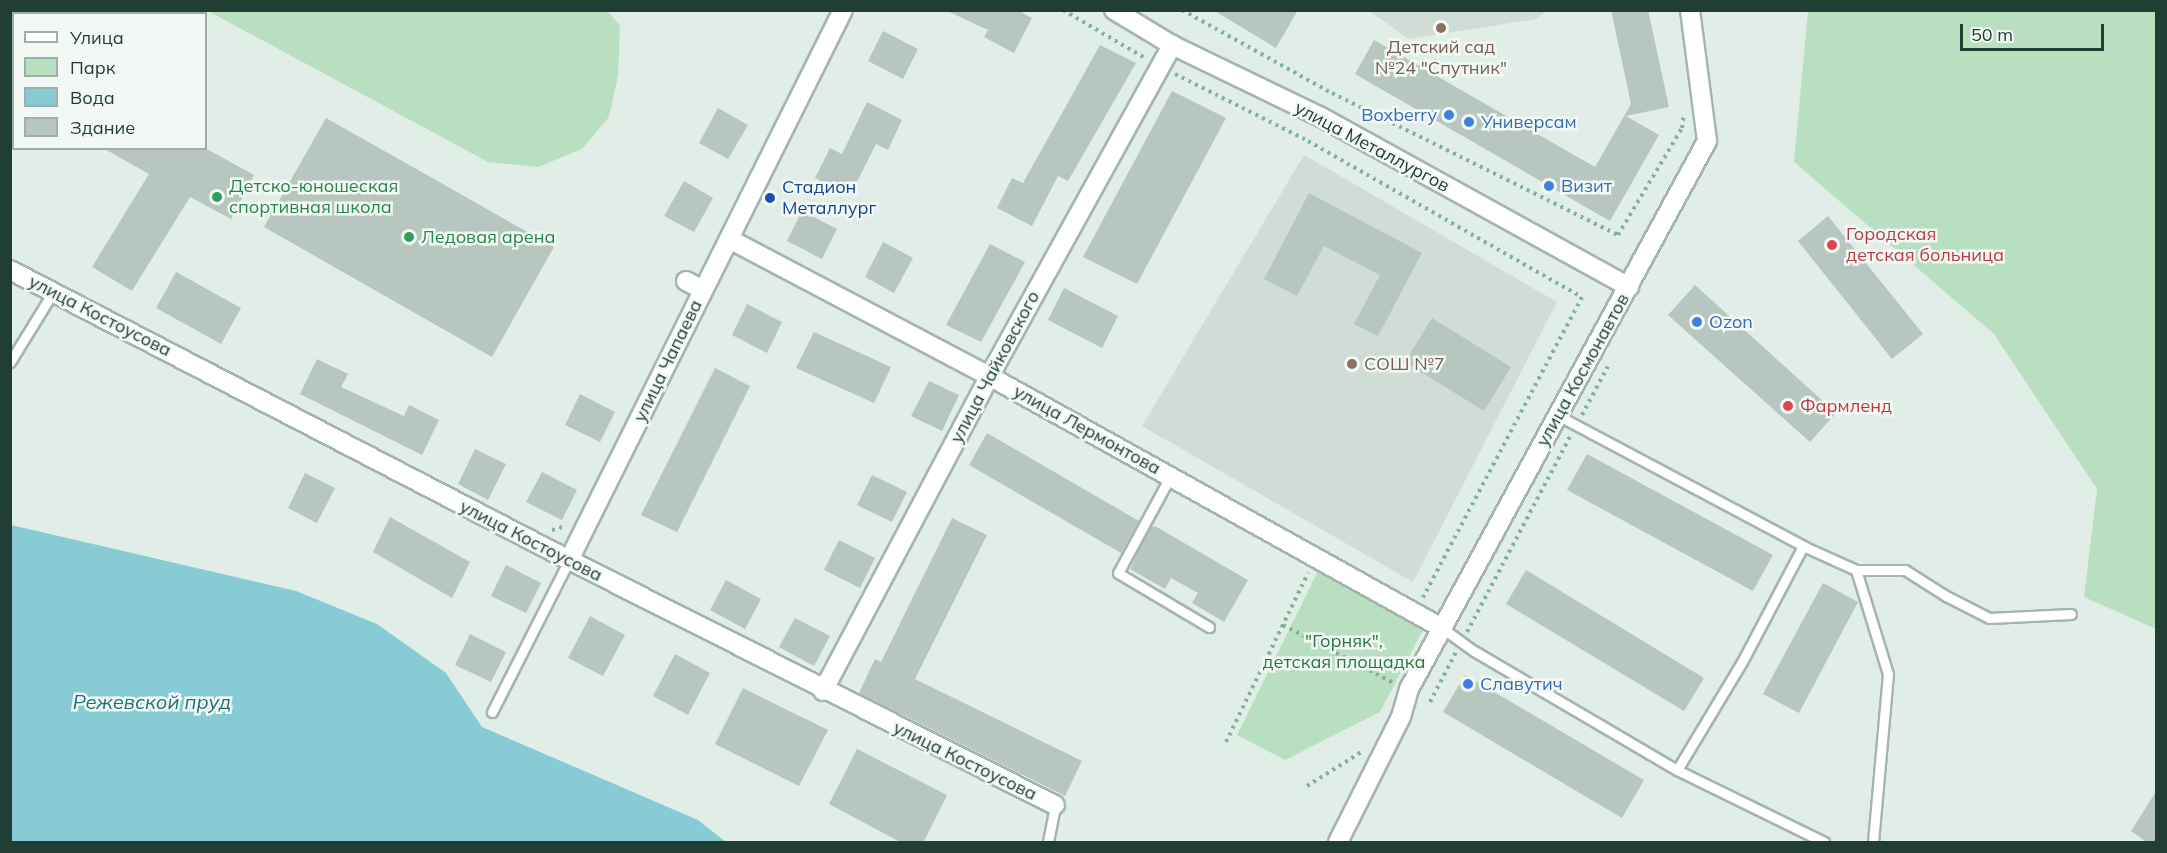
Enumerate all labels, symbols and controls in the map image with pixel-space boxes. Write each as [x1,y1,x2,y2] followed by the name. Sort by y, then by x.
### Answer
[12,12,207,150] legend
[1963,12,2107,50] scale bar
[1434,21,1448,35] marker: Детский сад №24 "Спутник"
[1971,23,2013,46] text: 50 m
[70,26,124,49] text: Улица
[1375,37,1507,80] place label: Детский сад №24 "Спутник"
[70,56,115,79] text: Парк
[70,86,115,109] text: Вода
[1291,97,1453,197] street label: улица Металлургов
[1361,104,1437,126] place label: Boxberry
[1442,108,1456,122] marker: Boxberry
[1481,111,1577,133] place label: Универсам
[1462,115,1476,129] marker: Универсам
[70,116,135,139] text: Здание
[1561,175,1612,197] place label: Визит
[229,176,398,219] place label: Детско-юношеская спортивная школа
[782,177,876,219] place label: Стадион Металлург
[1542,179,1556,193] marker: Визит
[210,190,224,204] marker: Детско-юношеская спортивная школа
[763,191,777,205] marker: Стадион Металлург
[1846,224,2004,266] place label: Городская детская больница
[421,226,555,248] place label: Ледовая арена
[402,230,416,244] marker: Ледовая арена
[1823,236,1841,254] marker: Городская детская больница
[25,271,175,361] street label: улица Костоусова
[946,287,1044,447] street label: улица Чайковского
[1532,290,1634,450] street label: улица Космонавтов
[629,296,707,426] street label: улица Чапаева
[1709,311,1753,333] place label: Ozon
[1690,315,1704,329] marker: Ozon
[1364,353,1445,375] place label: СОШ №7
[1345,357,1359,371] marker: СОШ №7
[1010,381,1164,479] street label: улица Лермонтова
[1800,395,1892,417] place label: Фармленд
[1781,399,1795,413] marker: Фармленд
[456,496,606,586] street label: улица Костоусова
[1263,631,1425,674] park label: "Горняк", детская площадка
[1480,673,1563,695] place label: Славутич
[1461,677,1475,691] marker: Славутич
[73,689,231,713] water label: Режевской пруд
[890,717,1040,805] street label: улица Костоусова

